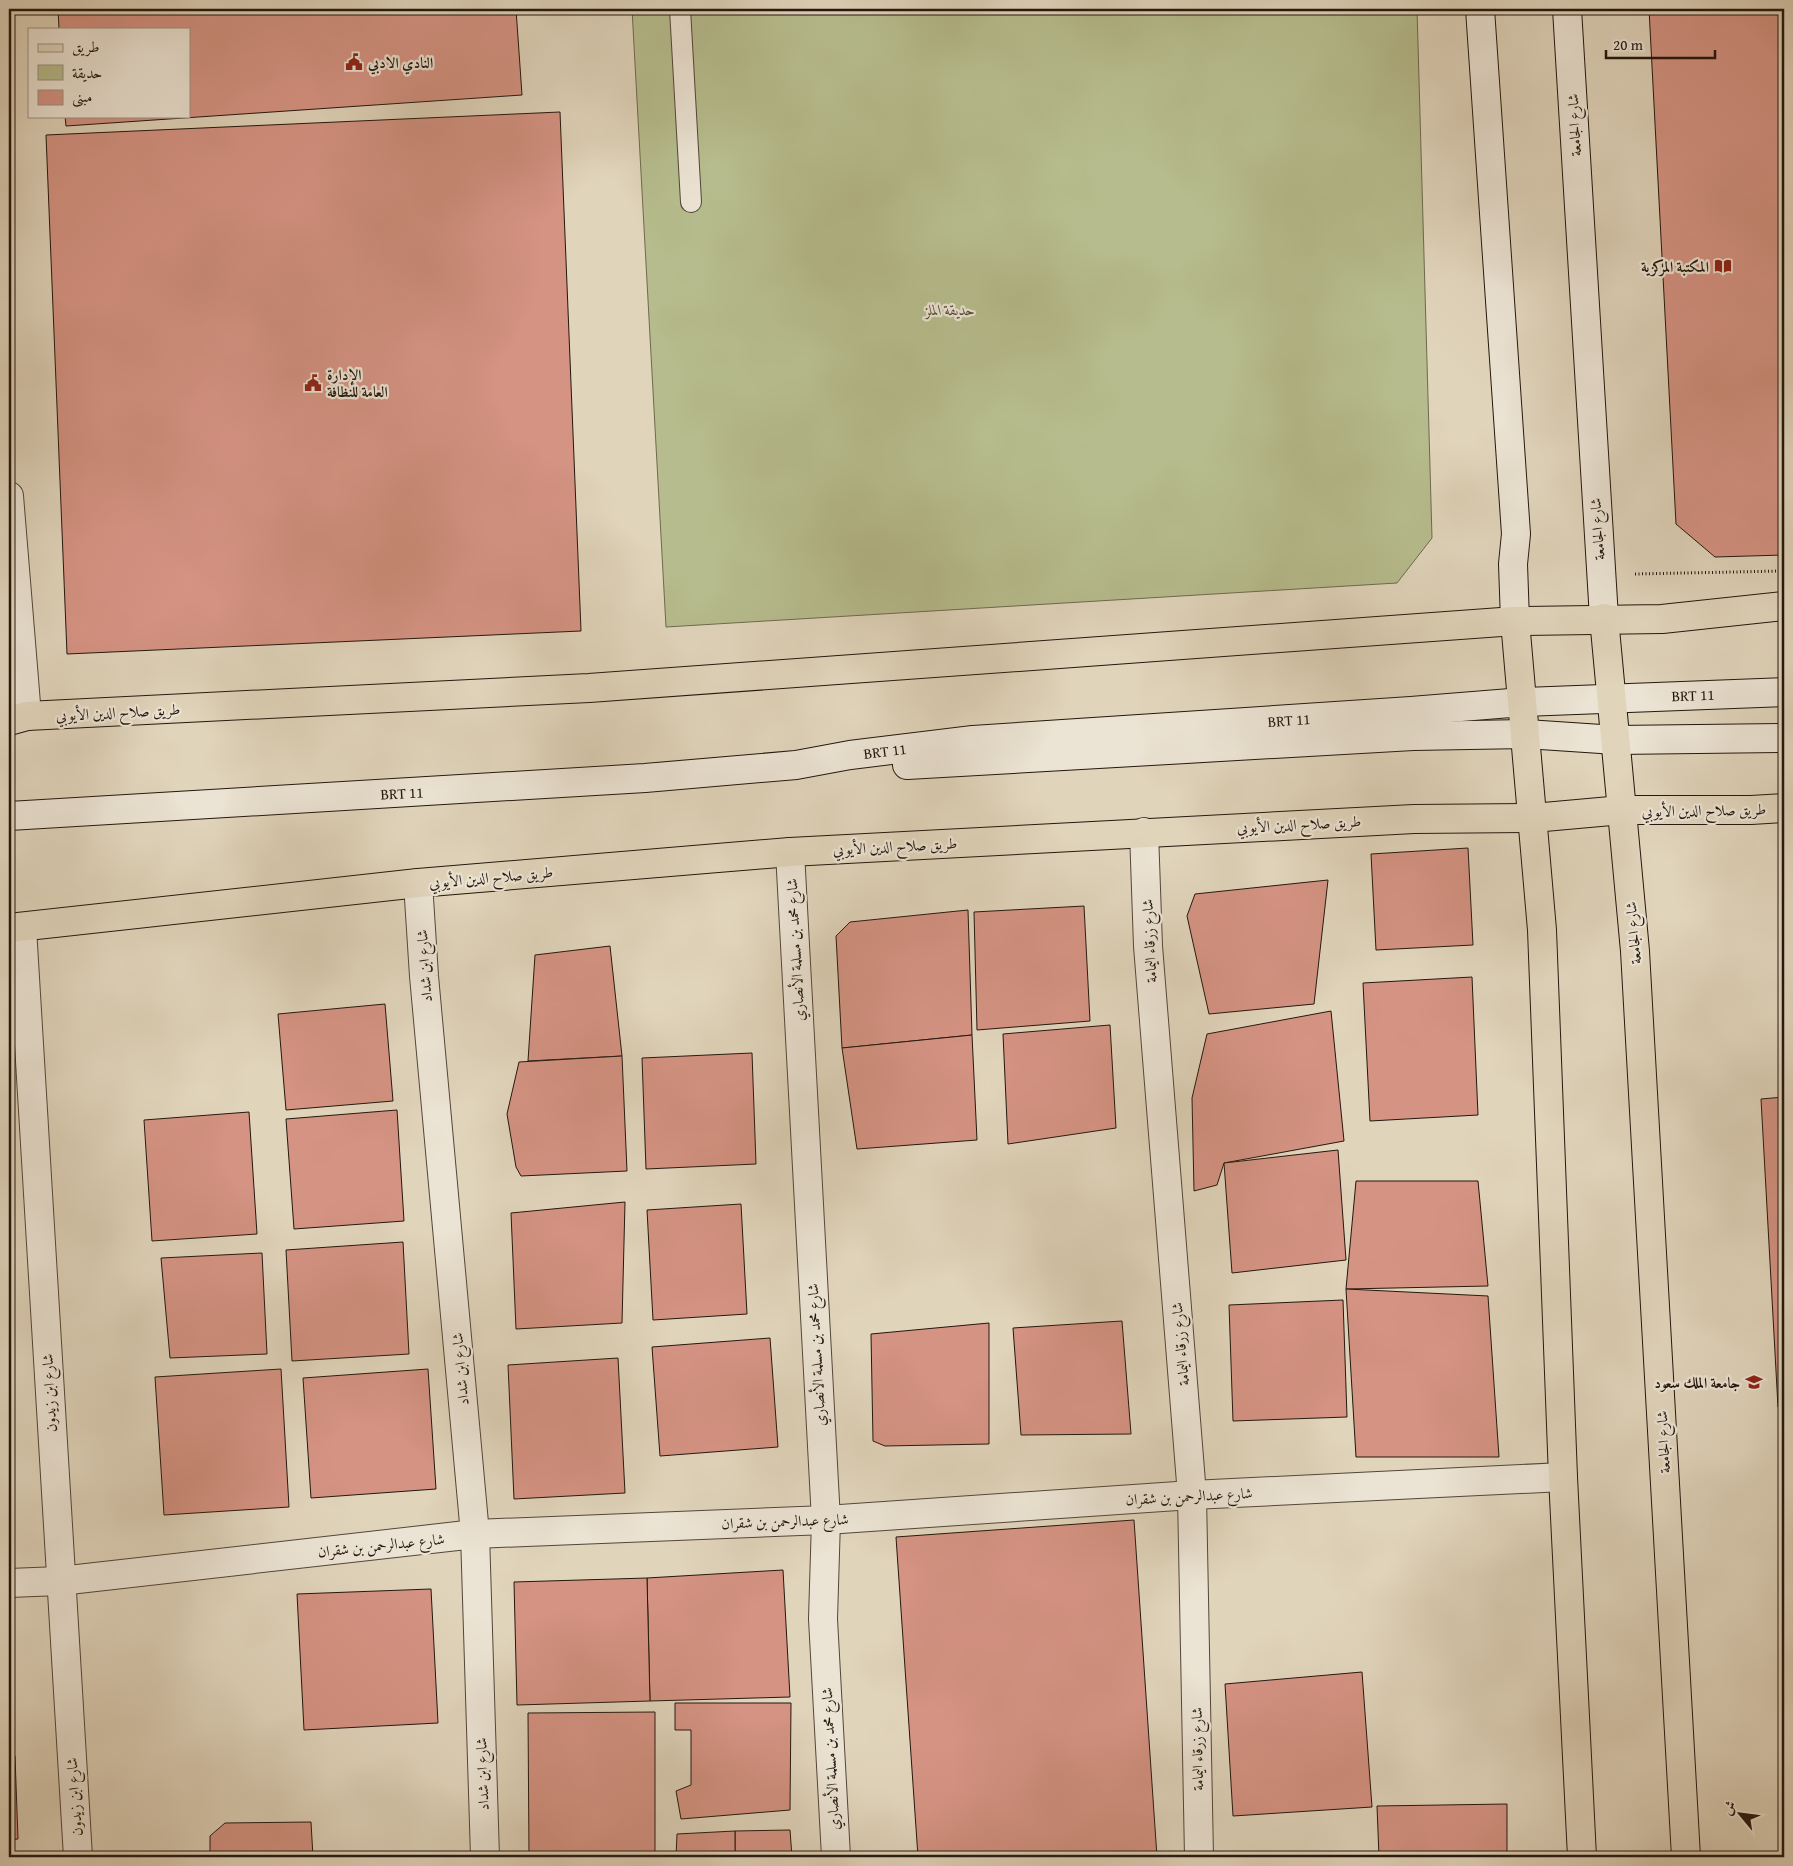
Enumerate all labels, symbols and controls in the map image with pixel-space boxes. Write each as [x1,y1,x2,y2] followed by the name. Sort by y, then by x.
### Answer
[28,28,190,118] legend
[1606,28,1714,60] scale bar
[1613,34,1644,55] text: 20 m
[72,36,99,57] text: طريق
[344,52,364,72] public building icon: النادي الادبي
[367,52,433,75] place label: النادي الادبي
[72,62,102,83] text: حديقة
[72,86,92,108] text: مبنى
[1562,93,1589,157] street label: شارع الجامعة
[1641,256,1709,277] place label: المكتبة المركزية
[1713,256,1733,276] library icon: المكتبة المركزية
[924,299,975,320] park label: حديقة الملز
[327,364,388,402] place label: الإدارة العامة للنظافة
[303,373,323,393] public building icon: الإدارة العامة للنظافة
[1584,497,1613,561] street label: شارع الجامعة
[1671,684,1715,706] street label: BRT 11
[55,698,181,729] street label: طريق صلاح الدين الأيوبي
[1267,708,1311,732] street label: BRT 11
[862,738,908,764] street label: BRT 11
[380,781,424,805] street label: BRT 11
[1642,798,1767,825] street label: طريق صلاح الدين الأيوبي
[1236,810,1362,841] street label: طريق صلاح الدين الأيوبي
[832,832,958,863] street label: طريق صلاح الدين الأيوبي
[428,861,554,896] street label: طريق صلاح الدين الأيوبي
[781,878,812,1022] street label: شارع محمد بن مسلمة الأنصاري
[1136,898,1165,983] street label: شارع زرقاء اليمامة
[1620,901,1649,965] street label: شارع الجامعة
[411,929,440,1003] street label: شارع ابن شداد
[802,1283,833,1427] street label: شارع محمد بن مسلمة الأنصاري
[1166,1301,1197,1387] street label: شارع زرقاء اليمامة
[446,1332,477,1406] street label: شارع ابن شداد
[36,1353,65,1433] street label: شارع ابن زيدون
[1654,1372,1740,1393] place label: جامعة الملك سعود
[1744,1372,1764,1392] school or university icon: جامعة الملك سعود
[1651,1410,1678,1474] street label: شارع الجامعة
[1125,1482,1253,1513] street label: شارع عبدالرحمن بن شقران
[721,1508,849,1537] street label: شارع عبدالرحمن بن شقران
[317,1528,446,1565] street label: شارع عبدالرحمن بن شقران
[816,1687,847,1831] street label: شارع محمد بن مسلمة الأنصاري
[1186,1707,1211,1791] street label: شارع زرقاء اليمامة
[470,1737,497,1811] street label: شارع ابن شداد
[61,1757,90,1837] street label: شارع ابن زيدون
[1716,1788,1766,1838] north arrow
[1717,1797,1741,1819] text: ش

